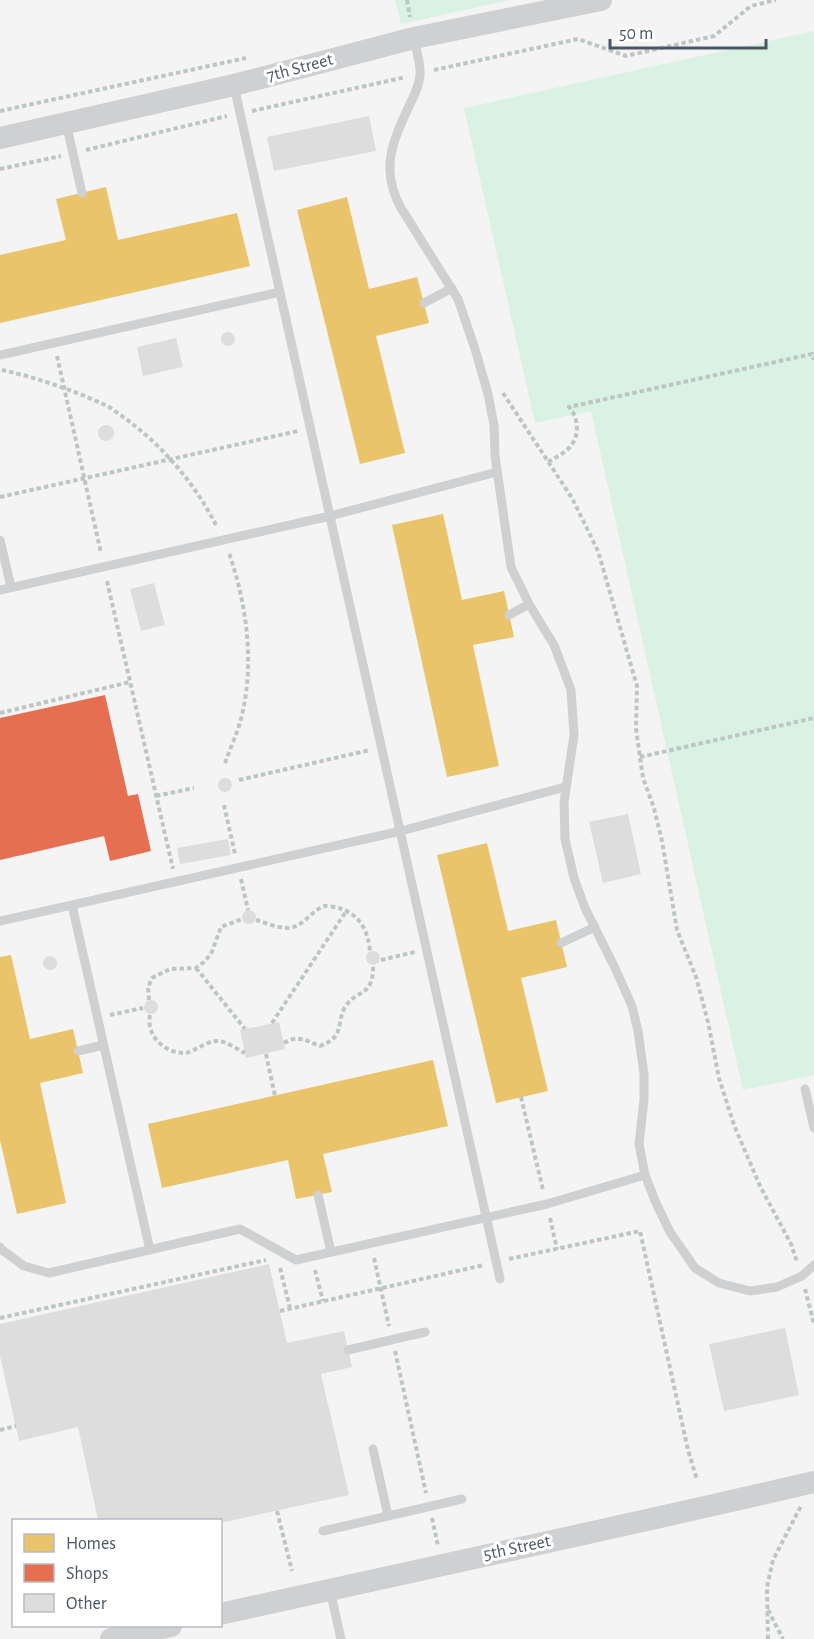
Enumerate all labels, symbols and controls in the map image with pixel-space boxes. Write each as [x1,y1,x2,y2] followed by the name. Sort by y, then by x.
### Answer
[610,12,766,50] scale bar
[619,25,653,43] text: 50 m
[265,50,335,85] street label: 7th Street
[12,1519,222,1627] legend
[482,1532,552,1564] street label: 5th Street
[66,1535,116,1553] text: Homes
[66,1565,108,1583] text: Shops
[66,1595,107,1613] text: Other

